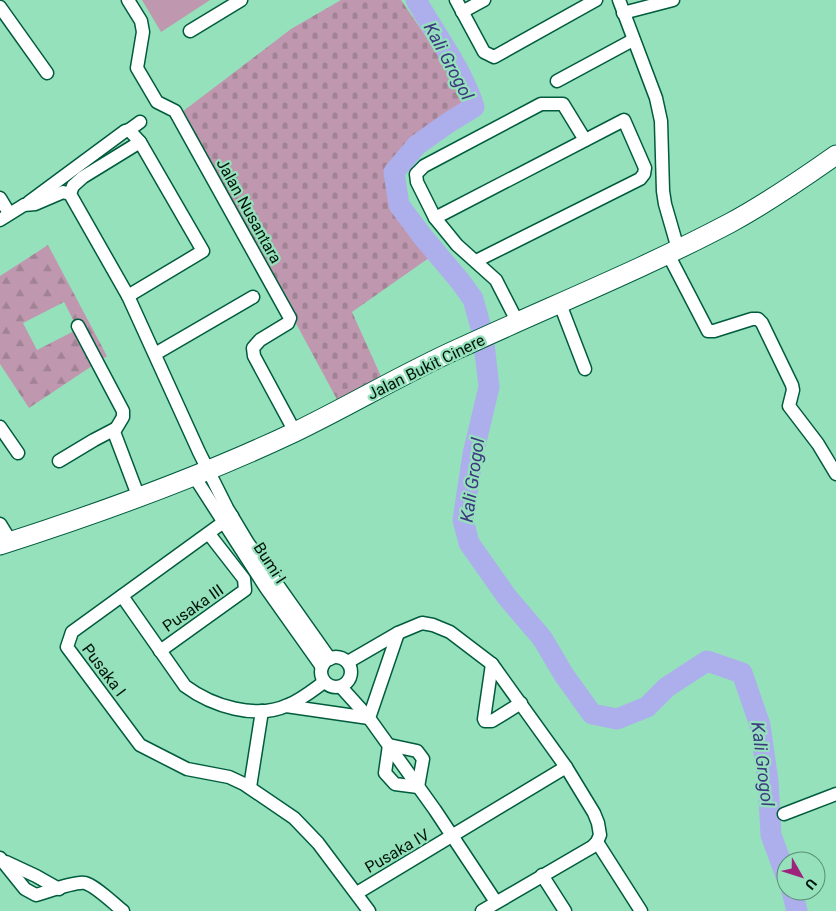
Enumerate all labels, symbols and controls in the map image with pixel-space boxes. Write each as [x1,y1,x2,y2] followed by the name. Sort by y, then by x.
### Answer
[420,19,479,104] water label: Kali Grogol
[212,155,286,267] street label: Jalan Nusantara
[364,330,488,404] street label: Jalan Bukit Cinere
[456,436,488,524] water label: Kali Grogol
[250,539,290,587] street label: Bumi I
[159,580,227,636] street label: Pusaka III
[78,640,130,700] street label: Pusaka I
[747,721,779,808] water label: Kali Grogol
[361,825,433,877] street label: Pusaka IV
[776,851,826,901] north arrow
[802,876,820,893] text: U

